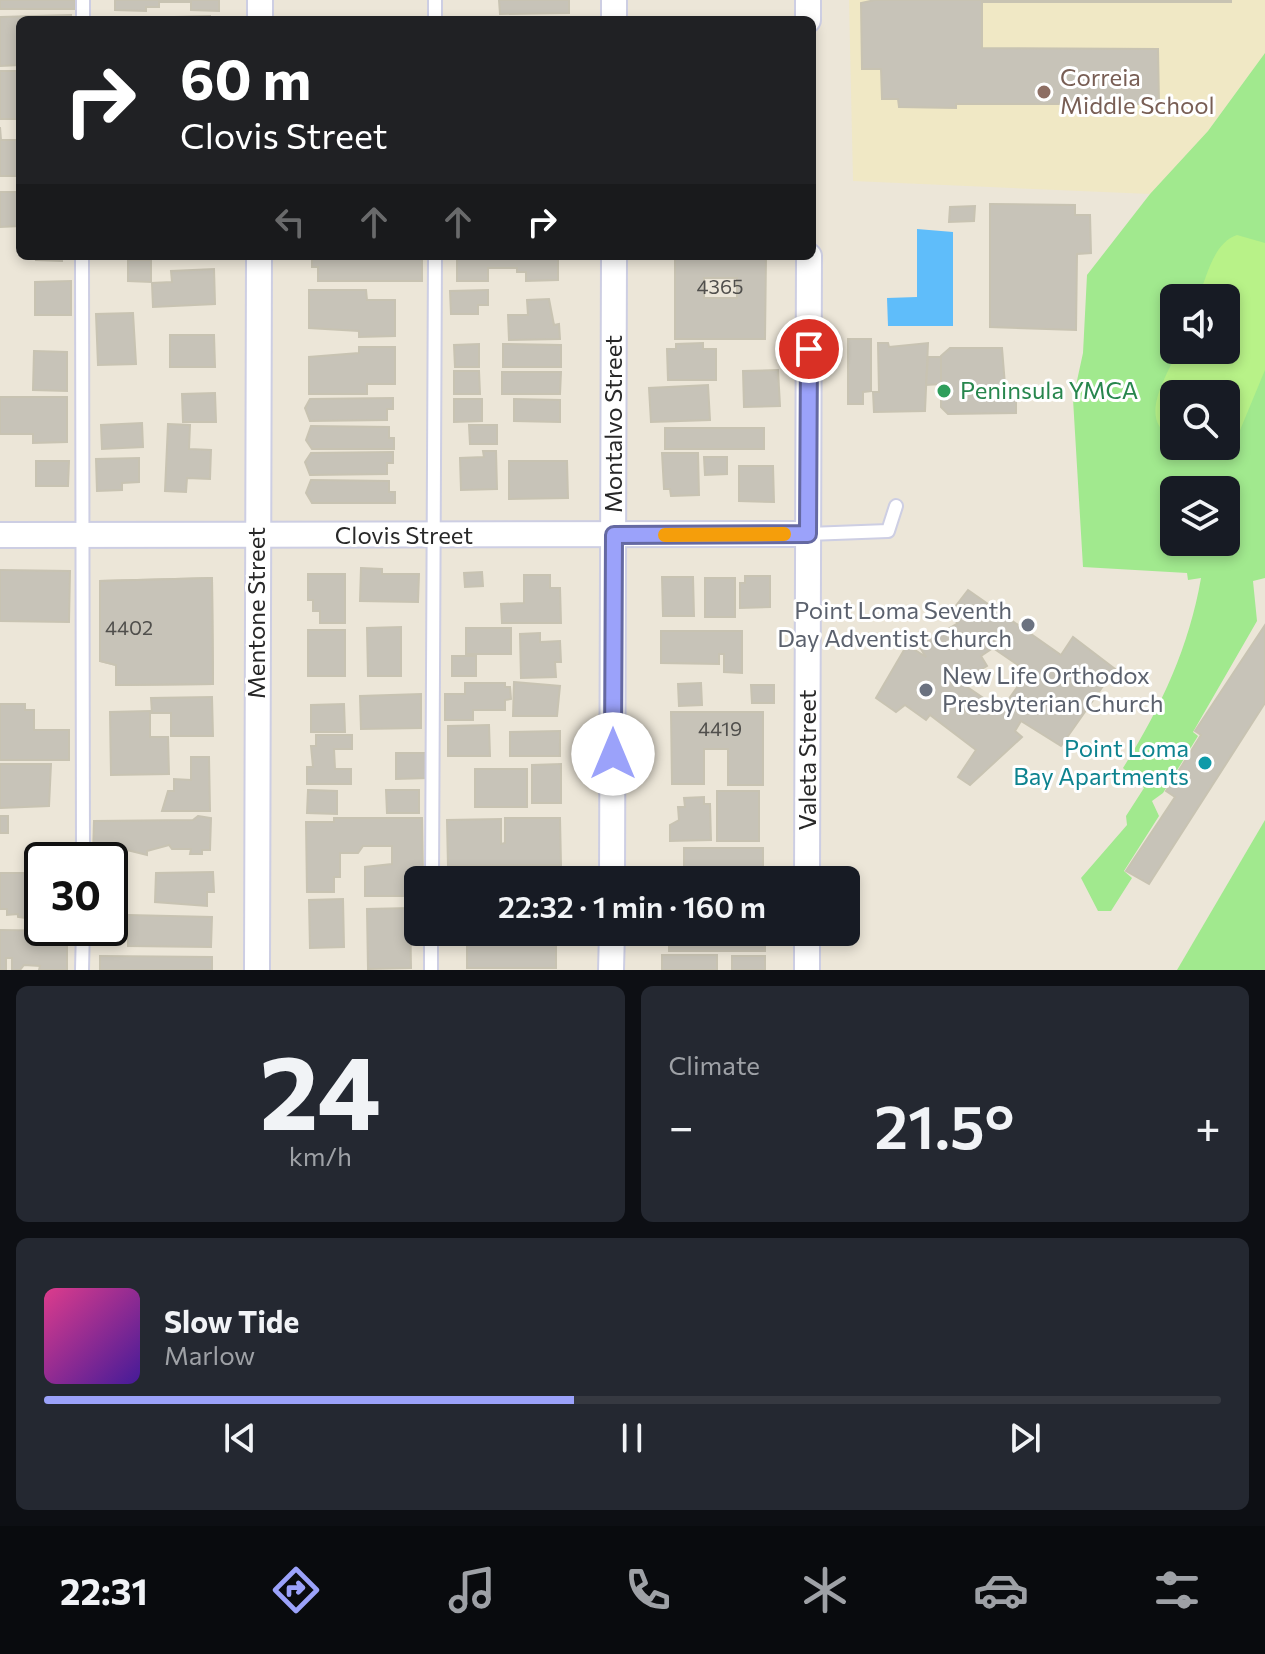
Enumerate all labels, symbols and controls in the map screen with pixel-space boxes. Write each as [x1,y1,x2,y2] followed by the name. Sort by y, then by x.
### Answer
[180,43,311,112] text: 60 m
[48,48,152,152] icon: right
[1060,62,1215,119] place label: Correia Middle School
[1035,83,1053,101] marker: Correia Middle School
[180,112,387,156] text: Clovis Street
[268,200,312,244] icon: left
[352,200,396,244] icon: ahead
[436,200,480,244] icon: ahead
[520,200,564,244] icon: right
[696,274,744,298] house number: 4365
[1160,284,1240,556] map controls
[1160,284,1240,364] button: sound
[775,315,843,383] pin
[787,327,831,371] icon: arrive
[598,335,627,513] street label: Montalvo Street
[960,375,1138,404] place label: Peninsula YMCA
[1160,380,1240,460] button: search
[935,382,953,400] marker: Peninsula YMCA
[1160,476,1240,556] button: layers
[335,520,473,549] street label: Clovis Street
[241,527,270,699] street label: Mentone Street
[777,595,1012,652] place label: Point Loma Seventh Day Adventist Church
[105,615,153,639] house number: 4402
[1019,616,1037,634] marker: Point Loma Seventh Day Adventist Church
[942,660,1164,717] place label: New Life Orthodox Presbyterian Church
[917,681,935,699] marker: New Life Orthodox Presbyterian Church
[792,689,821,831] street label: Valeta Street
[571,712,655,796] position arrow
[698,716,742,740] house number: 4419
[1013,733,1189,790] place label: Point Loma Bay Apartments
[1196,754,1214,772] marker: Point Loma Bay Apartments
[24,842,128,946] speed limit sign: 30
[498,887,766,924] text: 22:32 · 1 min · 160 m
[259,1024,381,1151] text: 24
[669,1049,760,1080] text: Climate
[874,1088,1014,1161] text: 21.5°
[669,1098,694,1152] text: −
[1195,1098,1221,1152] text: +
[289,1140,352,1171] text: km/h
[164,1302,299,1339] text: Slow Tide
[164,1339,255,1370] text: Marlow
[218,1416,262,1460] icon: previous
[610,1416,654,1460] icon: pause
[1003,1416,1047,1460] icon: next
[268,1562,324,1618] icon: directions
[444,1562,500,1618] icon: music
[620,1562,676,1618] icon: phone
[797,1562,853,1618] icon: climate
[973,1562,1029,1618] icon: car
[1149,1562,1205,1618] icon: filters
[60,1568,148,1612] text: 22:31

